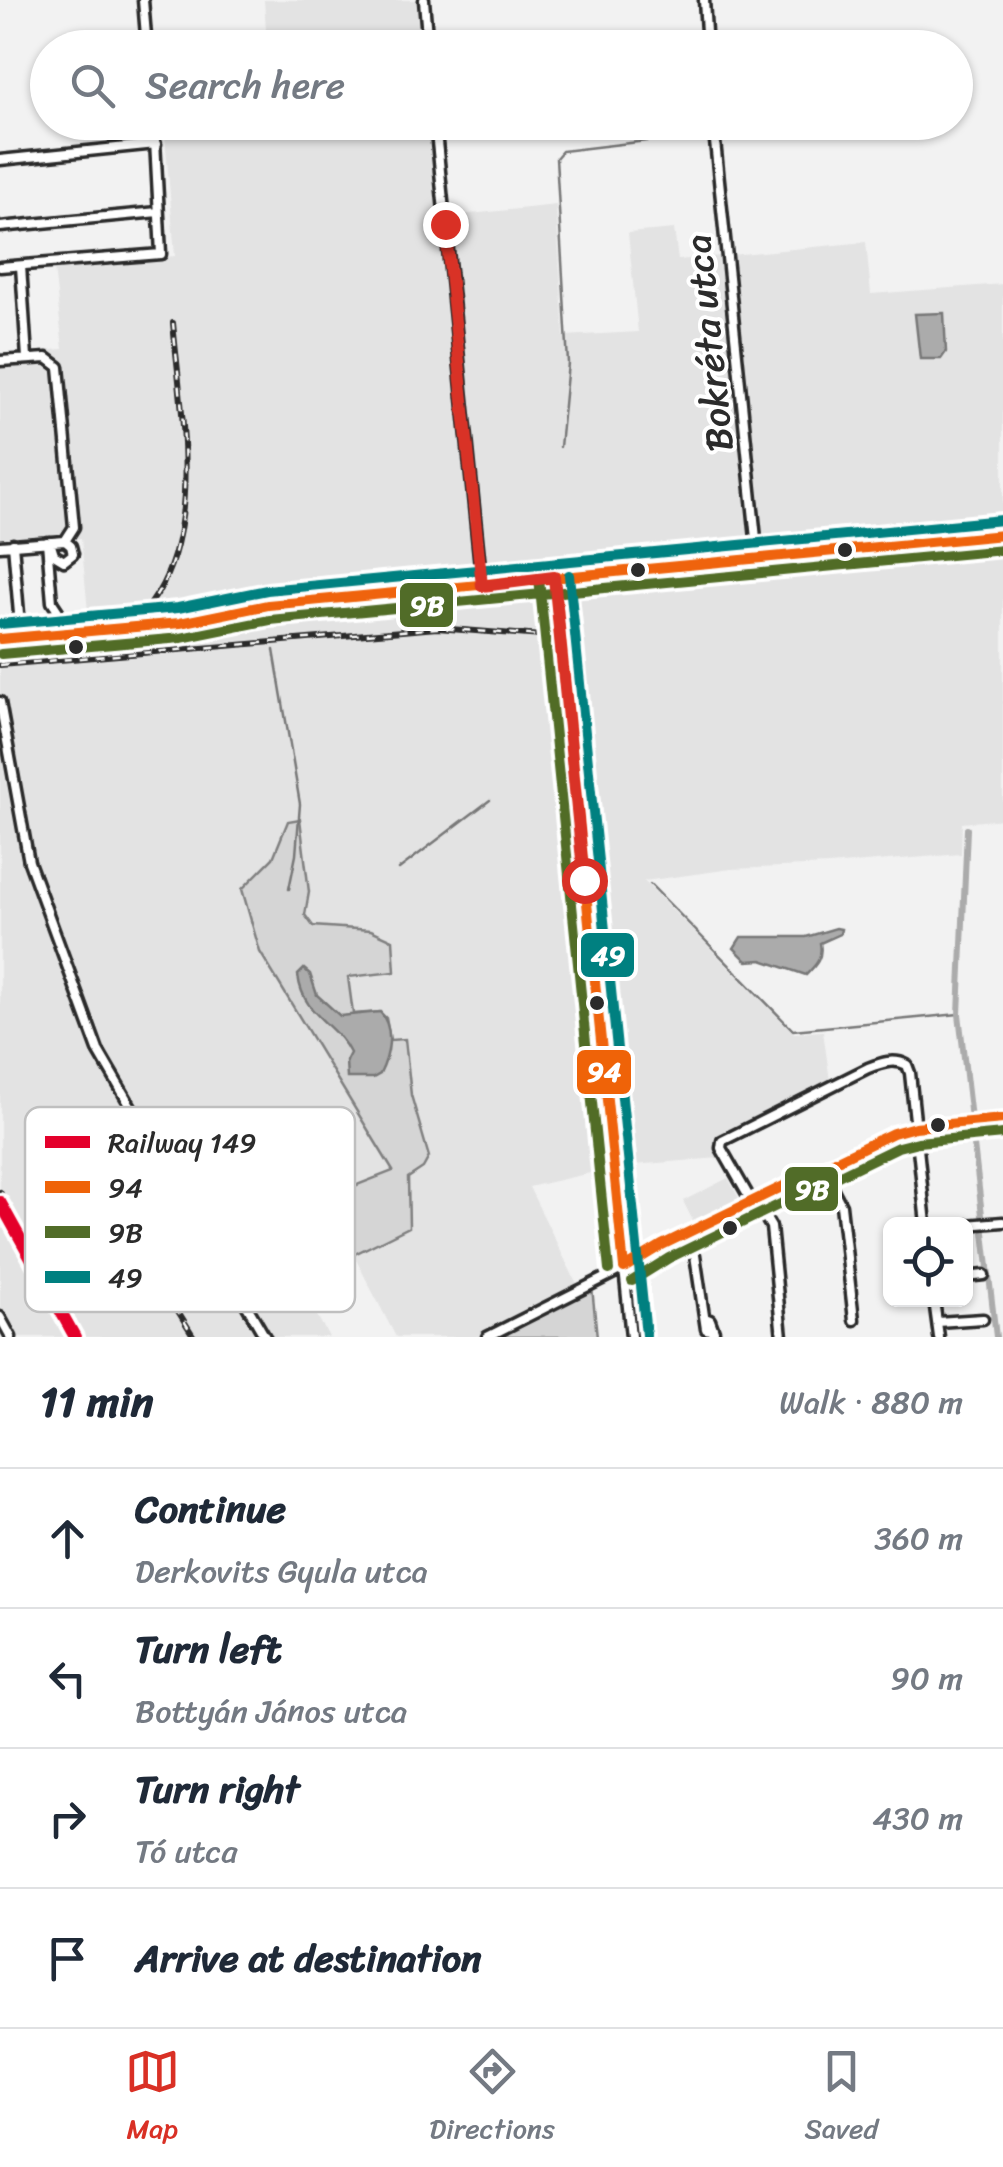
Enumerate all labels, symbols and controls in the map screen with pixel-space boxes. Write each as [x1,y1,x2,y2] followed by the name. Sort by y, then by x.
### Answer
[30,30,973,140] search box
[145,52,345,119] text: Search here
[65,58,120,113] icon: search
[423,202,469,248] route end
[664,231,754,455] street label: Bokréta utca
[835,540,855,560] unlabelled marker
[628,560,648,580] unlabelled marker
[398,581,455,629] line badge: 9B
[410,581,445,630] text: 9B
[66,637,86,657] unlabelled marker
[562,858,608,904] route start
[579,931,636,979] line badge: 49
[591,931,625,980] text: 49
[587,993,607,1013] unlabelled marker
[587,1047,622,1096] text: 94
[575,1048,633,1096] line badge: 94
[25,1107,355,1312] legend
[928,1115,948,1135] unlabelled marker
[108,1118,257,1167] text: Railway 149
[108,1163,143,1212] text: 94
[783,1165,840,1213] line badge: 9B
[795,1165,830,1214] text: 9B
[108,1208,143,1257] text: 9B
[883,1217,973,1307] map controls
[883,1217,973,1307] button: locate
[720,1218,740,1238] unlabelled marker
[108,1253,143,1302] text: 49
[40,1365,153,1439] text: 11 min
[779,1374,963,1431] text: Walk · 880 m
[135,1476,286,1543] text: Continue
[874,1510,963,1567] text: 360 m
[40,1511,95,1566] icon: ahead
[135,1543,428,1600] text: Derkovits Gyula utca
[135,1616,281,1683] text: Turn left
[890,1650,963,1707] text: 90 m
[40,1651,95,1706] icon: left
[135,1683,407,1740] text: Bottyán János utca
[135,1756,300,1823] text: Turn right
[872,1790,963,1847] text: 430 m
[40,1791,95,1846] icon: right
[135,1823,238,1880] text: Tó utca
[135,1925,482,1992] text: Arrive at destination
[40,1931,95,1986] icon: arrive
[125,2044,180,2153] tab: Map
[429,2044,555,2153] tab: Directions
[804,2044,878,2153] tab: Saved

